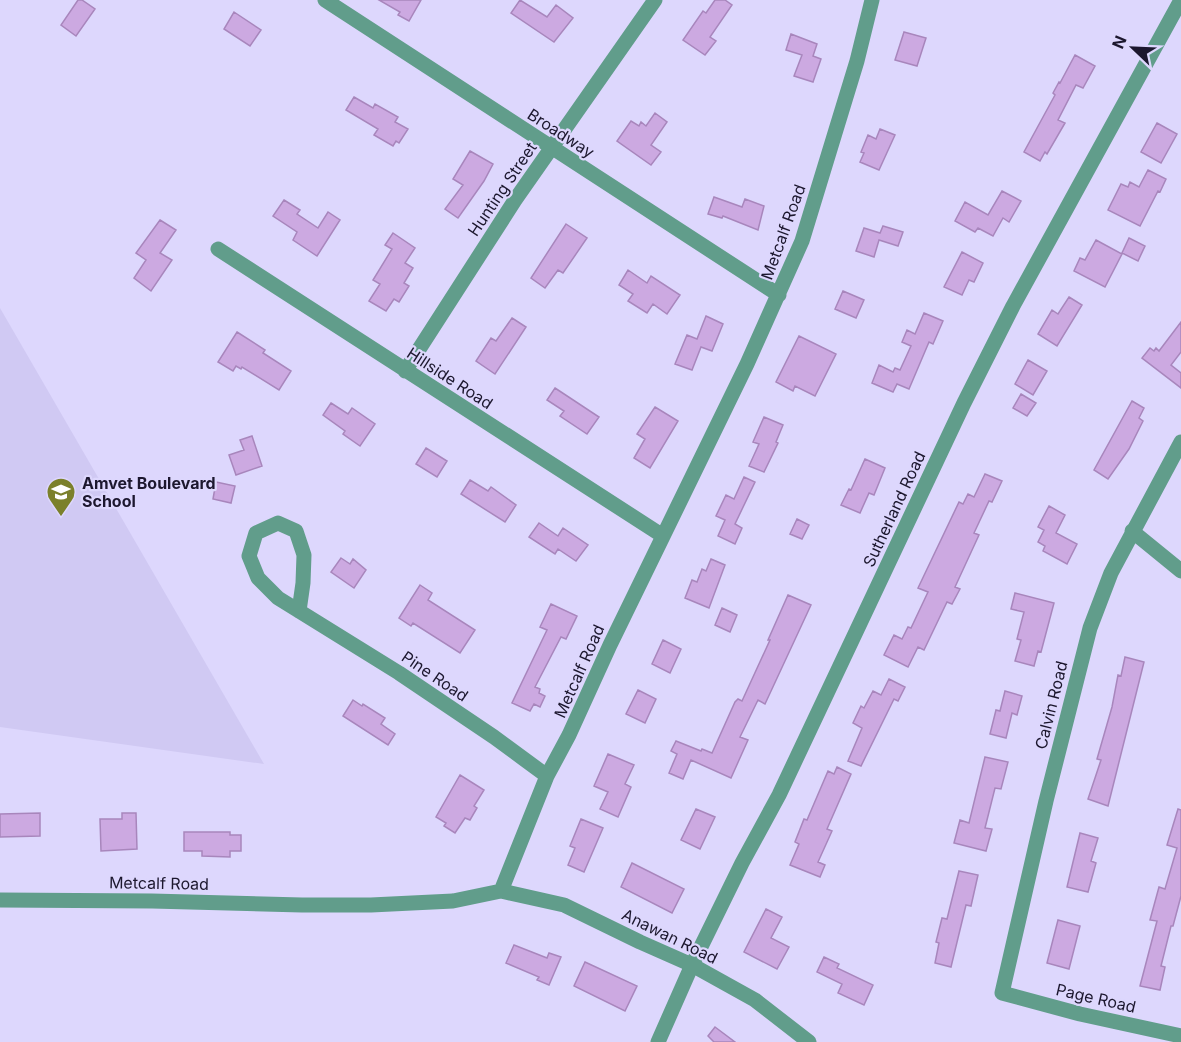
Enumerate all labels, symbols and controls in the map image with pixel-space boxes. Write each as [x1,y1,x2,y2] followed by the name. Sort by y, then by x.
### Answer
[1103,18,1163,78] north arrow
[1108,33,1131,52] text: N
[524,104,598,162] street label: Broadway
[463,138,541,240] street label: Hunting Street
[756,182,810,282] street label: Metcalf Road
[403,343,497,413] street label: Hillside Road
[858,448,930,570] street label: Sutherland Road
[82,473,216,511] place label: Amvet Boulevard School
[45,476,77,518] school or university icon: Amvet Boulevard School
[550,621,608,721] street label: Metcalf Road
[398,646,472,706] street label: Pine Road
[1030,659,1072,751] street label: Calvin Road
[109,872,209,894] street label: Metcalf Road
[619,904,721,968] street label: Anawan Road
[1054,979,1138,1017] street label: Page Road

